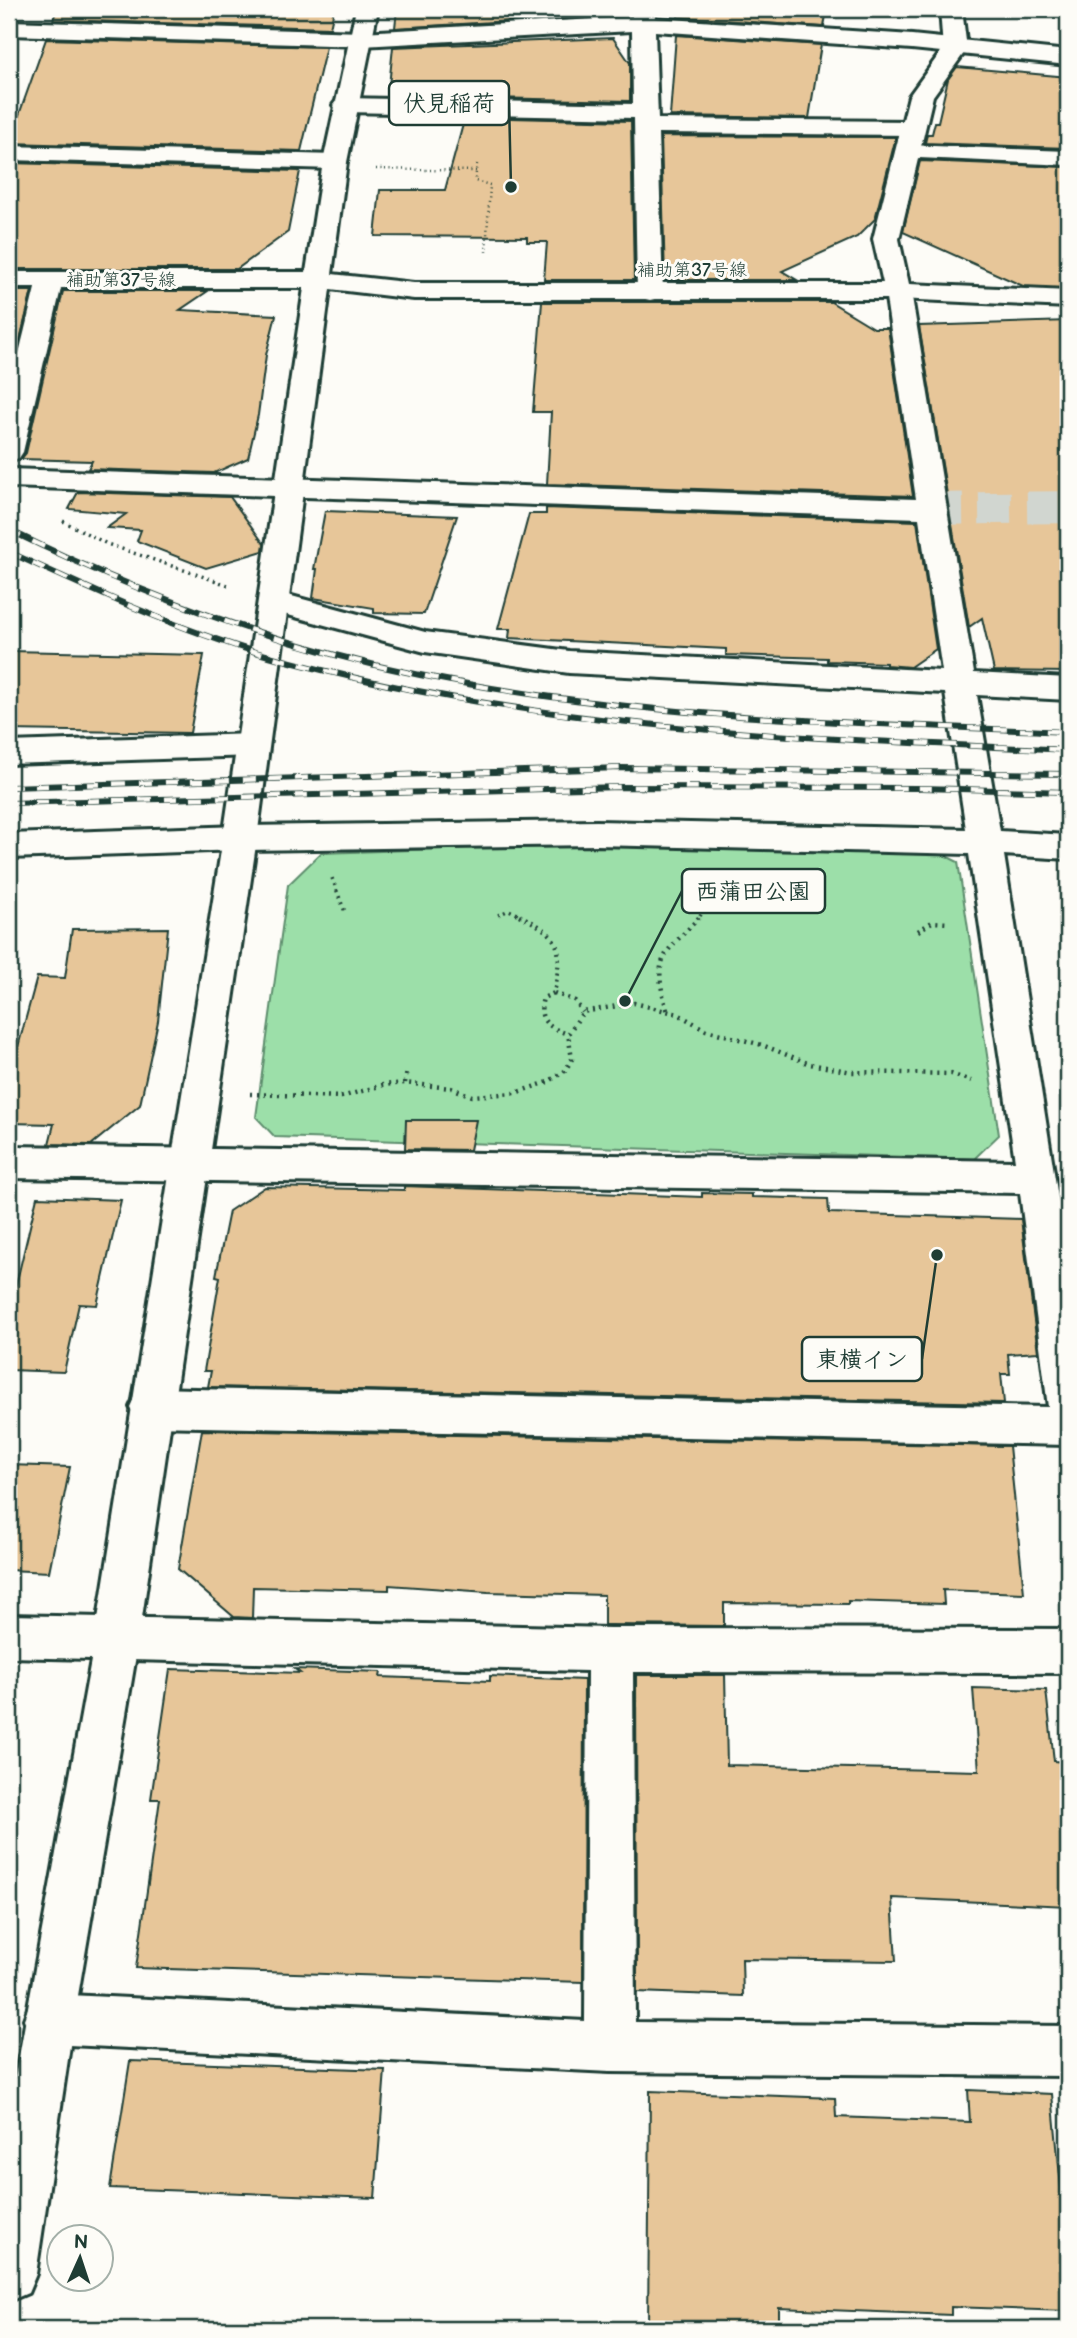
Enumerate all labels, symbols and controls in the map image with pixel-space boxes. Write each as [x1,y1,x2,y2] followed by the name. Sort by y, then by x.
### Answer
[389,81,509,125] callout: 伏見稲荷
[403,90,495,118] text: 伏見稲荷
[637,260,747,281] street label: 補助第37号線
[66,270,176,291] street label: 補助第37号線
[682,869,825,913] callout: 西蒲田公園
[696,878,811,906] text: 西蒲田公園
[802,1337,922,1381] callout: 東横イン
[816,1346,908,1374] text: 東横イン
[46,2222,116,2292] north arrow
[73,2231,89,2254] text: N

